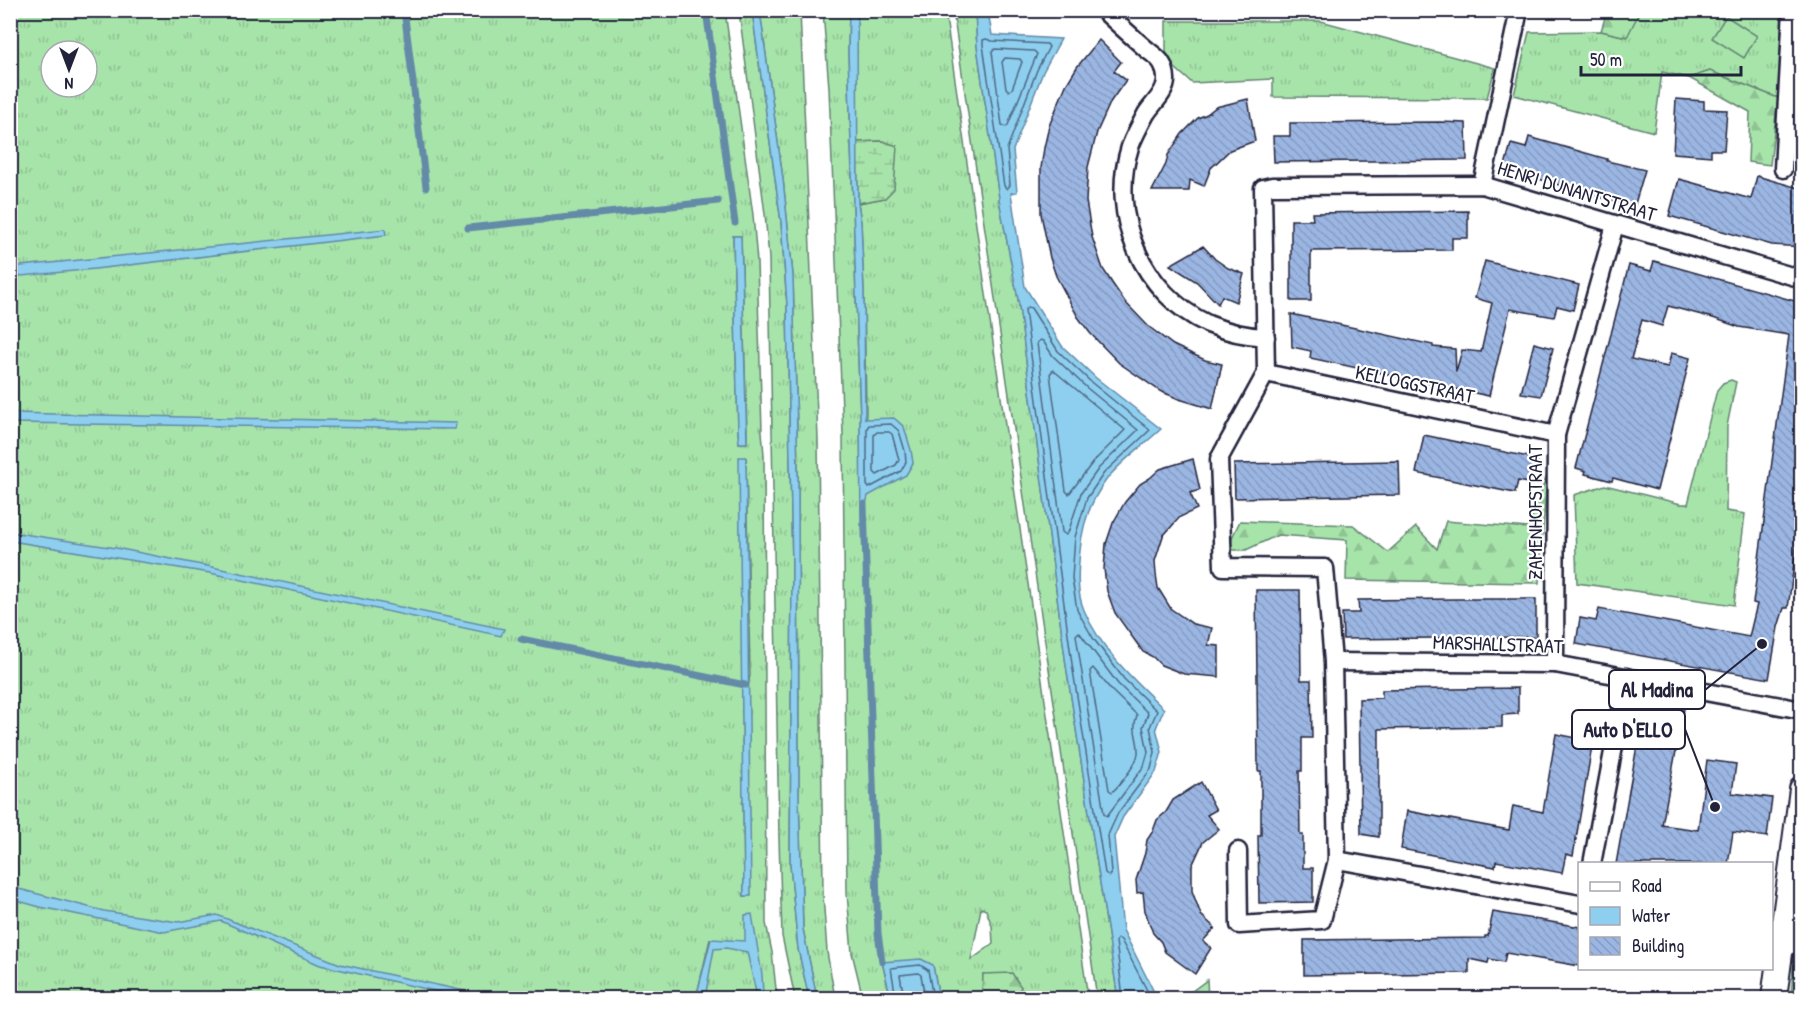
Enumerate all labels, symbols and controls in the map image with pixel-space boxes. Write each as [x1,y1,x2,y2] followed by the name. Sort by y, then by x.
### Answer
[39,39,99,99] north arrow
[1581,39,1742,77] scale bar
[1590,47,1622,72] text: 50 m
[64,73,73,95] text: N
[1494,154,1660,228] street label: HENRI DUNANTSTRAAT
[1353,358,1478,409] street label: KELLOGGSTRAAT
[1521,443,1548,580] street label: ZAMENHOFSTRAAT
[1432,628,1564,659] street label: MARSHALLSTRAAT
[1609,670,1705,709] callout: Al Madina
[1621,675,1694,704] text: Al Madina
[1572,710,1685,749] callout: Auto D'ELLO
[1583,715,1673,744] text: Auto D'ELLO
[1578,862,1773,970] legend
[1632,873,1662,898] text: Road
[1632,903,1670,928] text: Water
[1632,933,1684,958] text: Building

